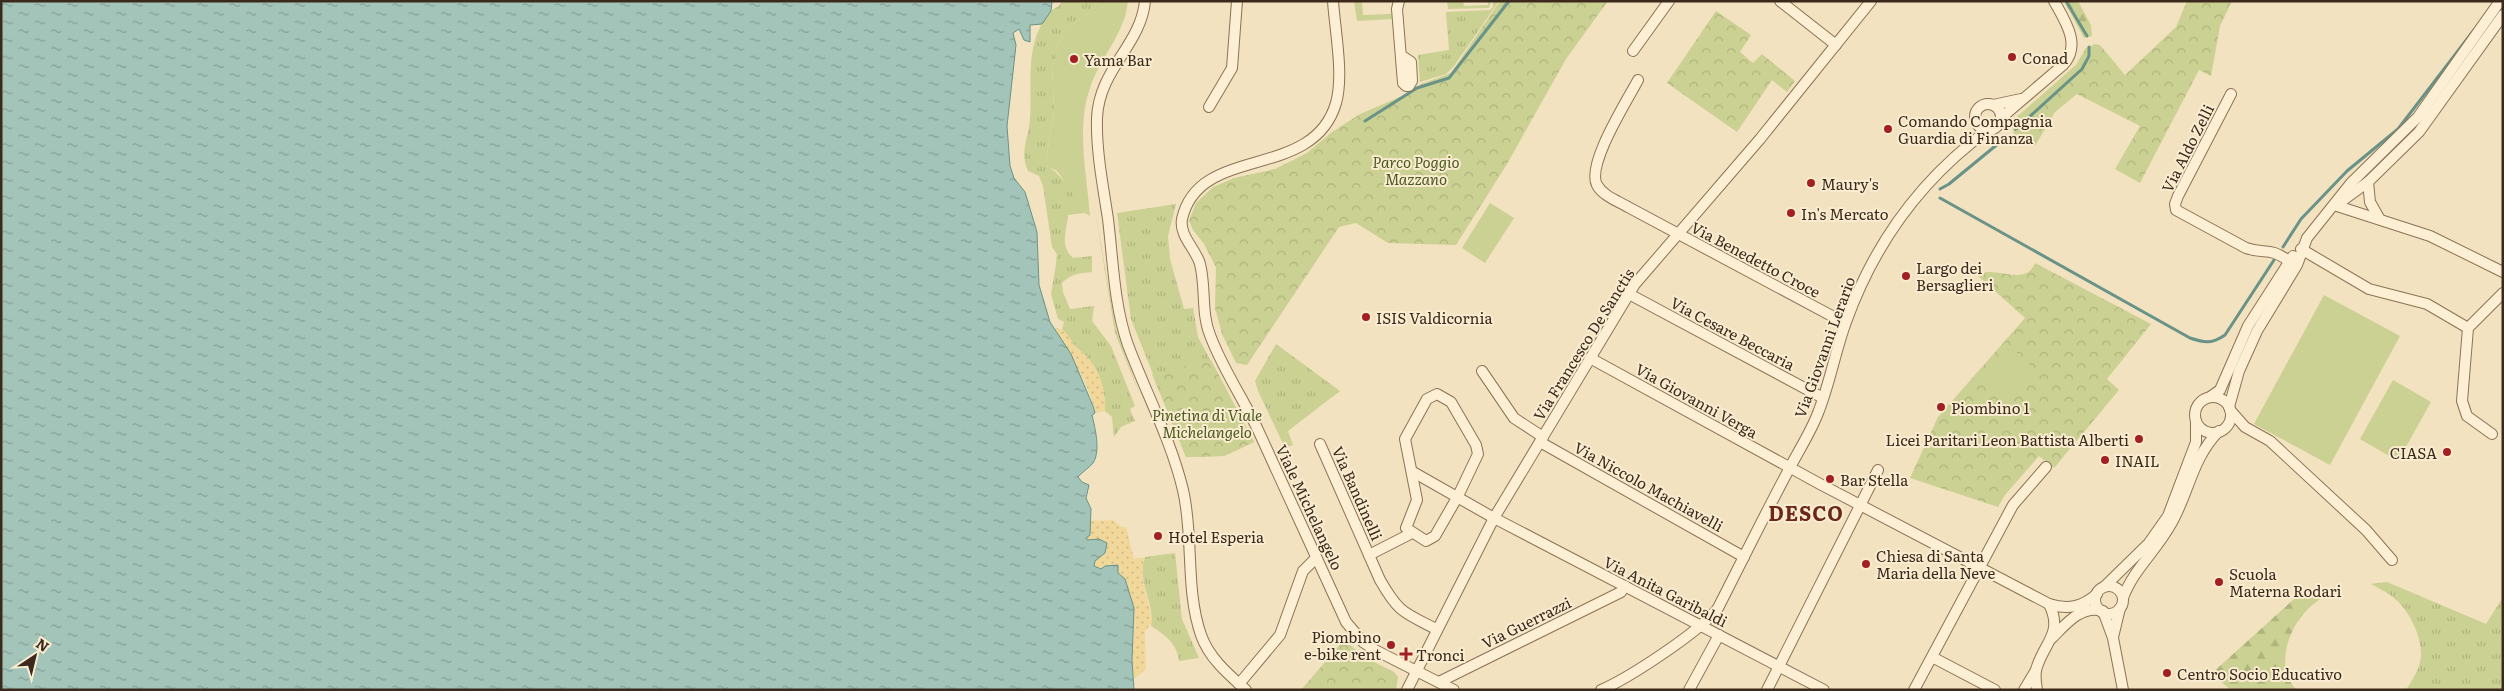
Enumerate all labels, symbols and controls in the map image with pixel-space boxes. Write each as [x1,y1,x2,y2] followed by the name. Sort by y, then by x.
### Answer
[2022,46,2068,69] place label: Conad
[1084,48,1152,71] place label: Yama Bar
[2006,51,2018,63] marker: Conad
[1068,53,1080,65] marker: Yama Bar
[2155,100,2219,196] street label: Via Aldo Zelli
[1898,109,2053,149] place label: Comando Compagnia Guardia di Finanza
[1882,123,1894,135] marker: Comando Compagnia Guardia di Finanza
[1372,150,1460,190] park label: Parco Poggio Mazzano
[1821,172,1879,195] place label: Maury's
[1805,177,1817,189] marker: Maury's
[1801,202,1889,225] place label: In's Mercato
[1785,207,1797,219] marker: In's Mercato
[1687,215,1825,303] street label: Via Benedetto Croce
[1916,256,1993,296] place label: Largo dei Bersaglieri
[1527,263,1639,425] street label: Via Francesco De Sanctis
[1900,270,1912,282] marker: Largo dei Bersaglieri
[1788,273,1860,421] street label: Via Giovanni Lerario
[1667,290,1800,376] street label: Via Cesare Beccaria
[1376,306,1493,329] place label: ISIS Valdicornia
[1360,311,1372,323] marker: ISIS Valdicornia
[1632,357,1763,444] street label: Via Giovanni Verga
[1951,396,2030,419] place label: Piombino 1
[1935,401,1947,413] marker: Piombino 1
[1152,403,1262,443] park label: Pinetina di Viale Michelangelo
[1886,428,2129,451] place label: Licei Paritari Leon Battista Alberti
[2133,433,2145,445] marker: Licei Paritari Leon Battista Alberti
[1570,435,1728,537] street label: Via Niccolo Machiavelli
[1271,440,1349,574] street label: Viale Michelangelo
[2390,441,2437,464] place label: CIASA
[1327,442,1389,544] street label: Via Bandinelli
[2441,446,2453,458] marker: CIASA
[2115,449,2160,472] place label: INAIL
[2099,454,2111,466] marker: INAIL
[1840,468,1909,491] place label: Bar Stella
[1824,473,1836,485] marker: Bar Stella
[1768,497,1844,527] district label: DESCO
[1168,525,1265,548] place label: Hotel Esperia
[1152,530,1164,542] marker: Hotel Esperia
[1876,544,1995,584] place label: Chiesa di Santa Maria della Neve
[1600,550,1732,632] street label: Via Anita Garibaldi
[1860,558,1872,570] marker: Chiesa di Santa Maria della Neve
[2229,562,2342,602] place label: Scuola Materna Rodari
[2213,576,2225,588] marker: Scuola Materna Rodari
[1477,590,1575,654] street label: Via Guerrazzi
[1304,625,1381,665] place label: Piombino e-bike rent
[10,631,60,681] north arrow
[32,633,54,656] text: N
[1385,639,1397,651] marker: Piombino e-bike rent
[1416,643,1465,666] place label: Tronci
[1400,648,1412,660] marker: Tronci
[2177,662,2342,685] place label: Centro Socio Educativo
[2161,667,2173,679] marker: Centro Socio Educativo

